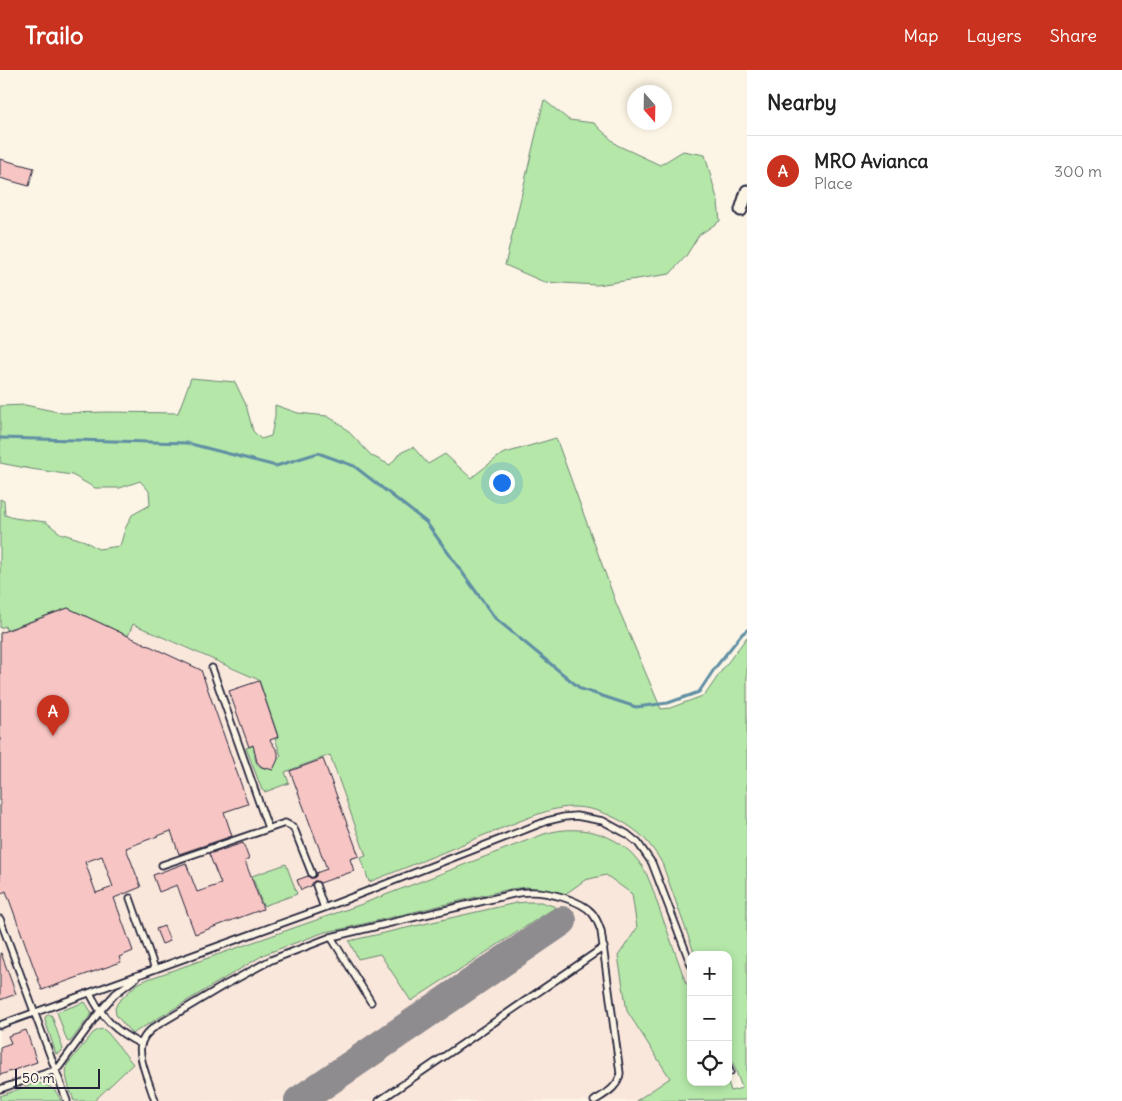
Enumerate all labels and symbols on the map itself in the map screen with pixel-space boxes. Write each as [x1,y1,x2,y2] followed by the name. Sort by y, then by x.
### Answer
[627,85,672,130] north arrow
[489,470,515,496] your location
[37,695,69,736] pin: A
[15,1066,100,1089] scale bar

